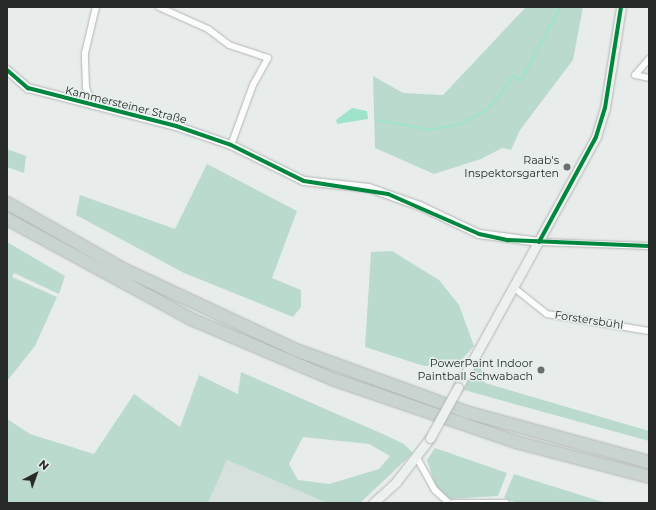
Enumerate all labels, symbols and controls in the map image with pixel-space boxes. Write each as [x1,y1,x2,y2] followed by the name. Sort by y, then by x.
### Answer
[64,83,188,127] street label: Kammersteiner Straße
[464,154,559,180] place label: Raab's Inspektorsgarten
[562,162,572,172] marker: Raab's Inspektorsgarten
[554,308,624,332] street label: Forstersbühl
[418,357,533,383] place label: PowerPaint Indoor Paintball Schwabach
[536,365,546,375] marker: PowerPaint Indoor Paintball Schwabach
[16,454,56,494] north arrow
[36,457,52,473] text: N

